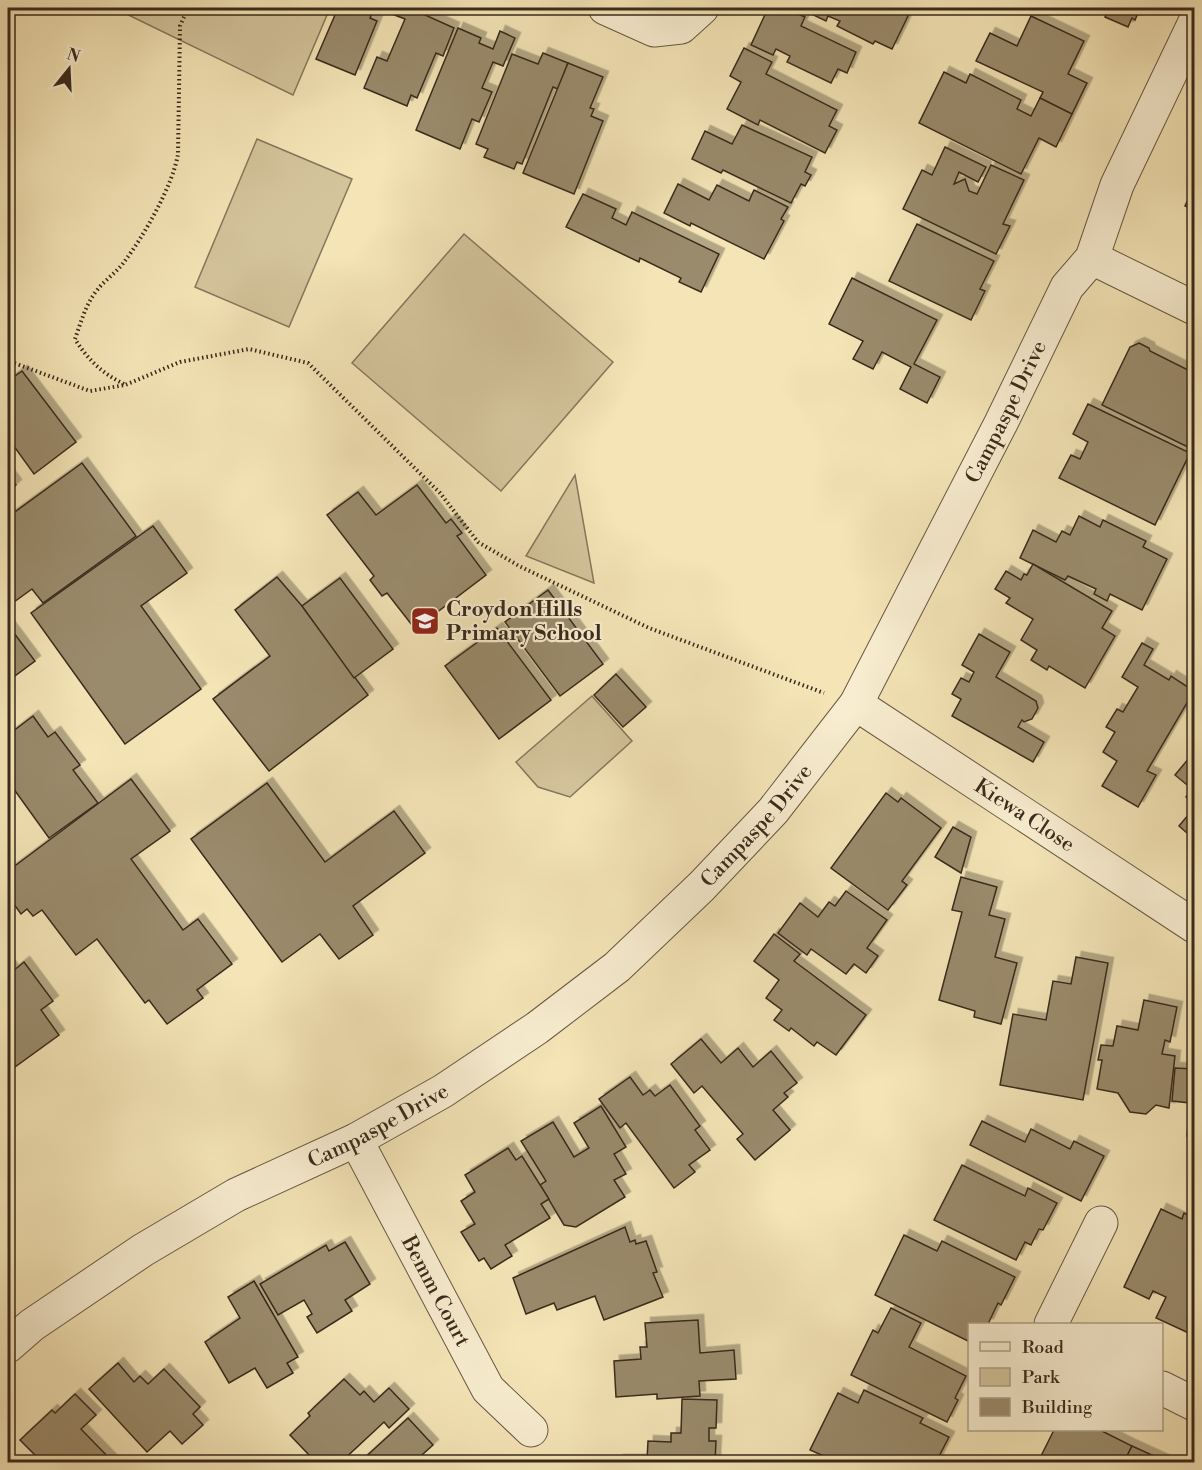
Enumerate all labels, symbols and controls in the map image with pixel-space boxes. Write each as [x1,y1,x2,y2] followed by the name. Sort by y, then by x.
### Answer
[39,39,99,99] north arrow
[64,44,83,67] text: N
[960,337,1053,488] street label: Campaspe Drive
[446,597,602,647] place label: Croydon Hills Primary School
[409,605,441,637] school or university icon: Croydon Hills Primary School
[695,760,818,893] street label: Campaspe Drive
[969,773,1079,858] street label: Kiewa Close
[304,1078,454,1174] street label: Campaspe Drive
[395,1231,475,1352] street label: Bemm Court
[968,1323,1163,1431] legend
[1022,1336,1065,1359] text: Road
[1022,1366,1061,1389] text: Park
[1021,1396,1093,1419] text: Building

